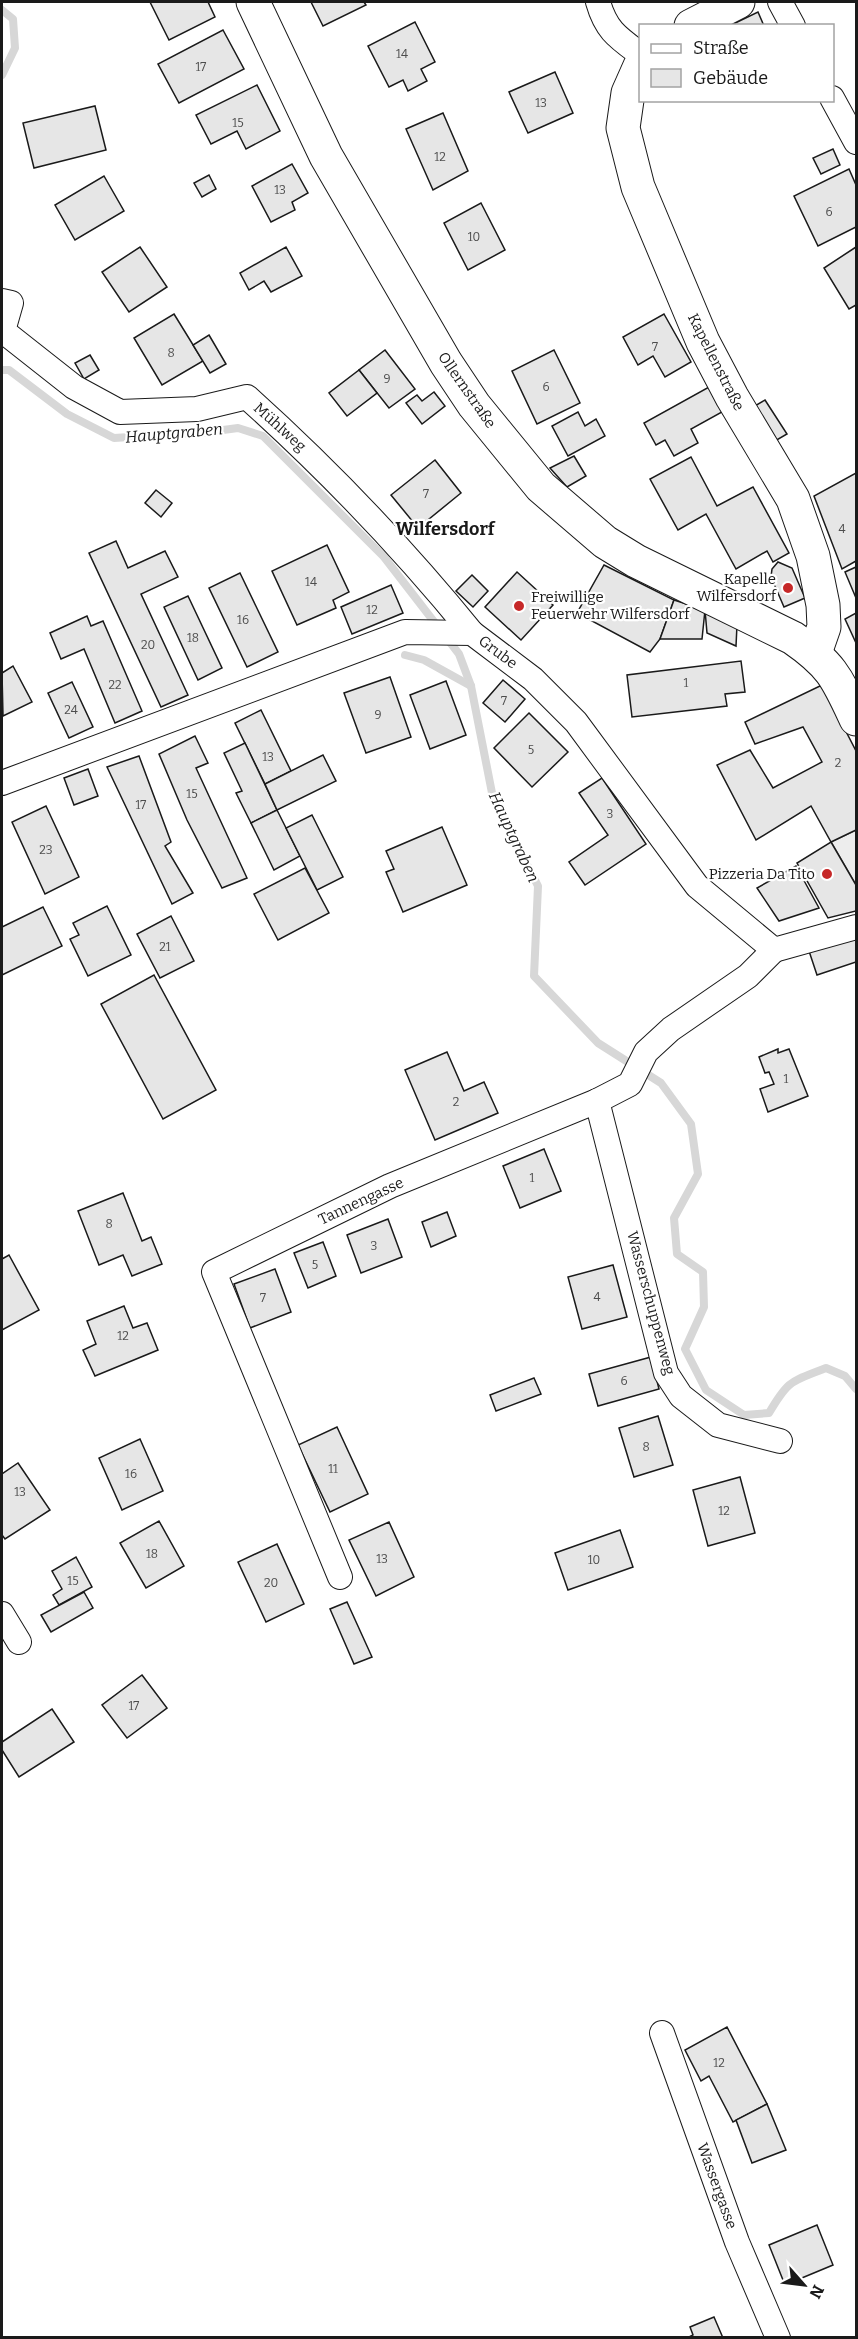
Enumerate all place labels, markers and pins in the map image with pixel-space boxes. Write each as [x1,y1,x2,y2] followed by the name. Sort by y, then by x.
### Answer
[696,570,778,605] place label: Kapelle Wilfersdorf
[781,581,795,595] marker: Kapelle Wilfersdorf
[531,588,691,623] place label: Freiwillige Feuerwehr Wilfersdorf
[512,599,526,613] marker: Freiwillige Feuerwehr Wilfersdorf
[709,865,815,883] place label: Pizzeria Da Tito
[820,867,834,881] marker: Pizzeria Da Tito

